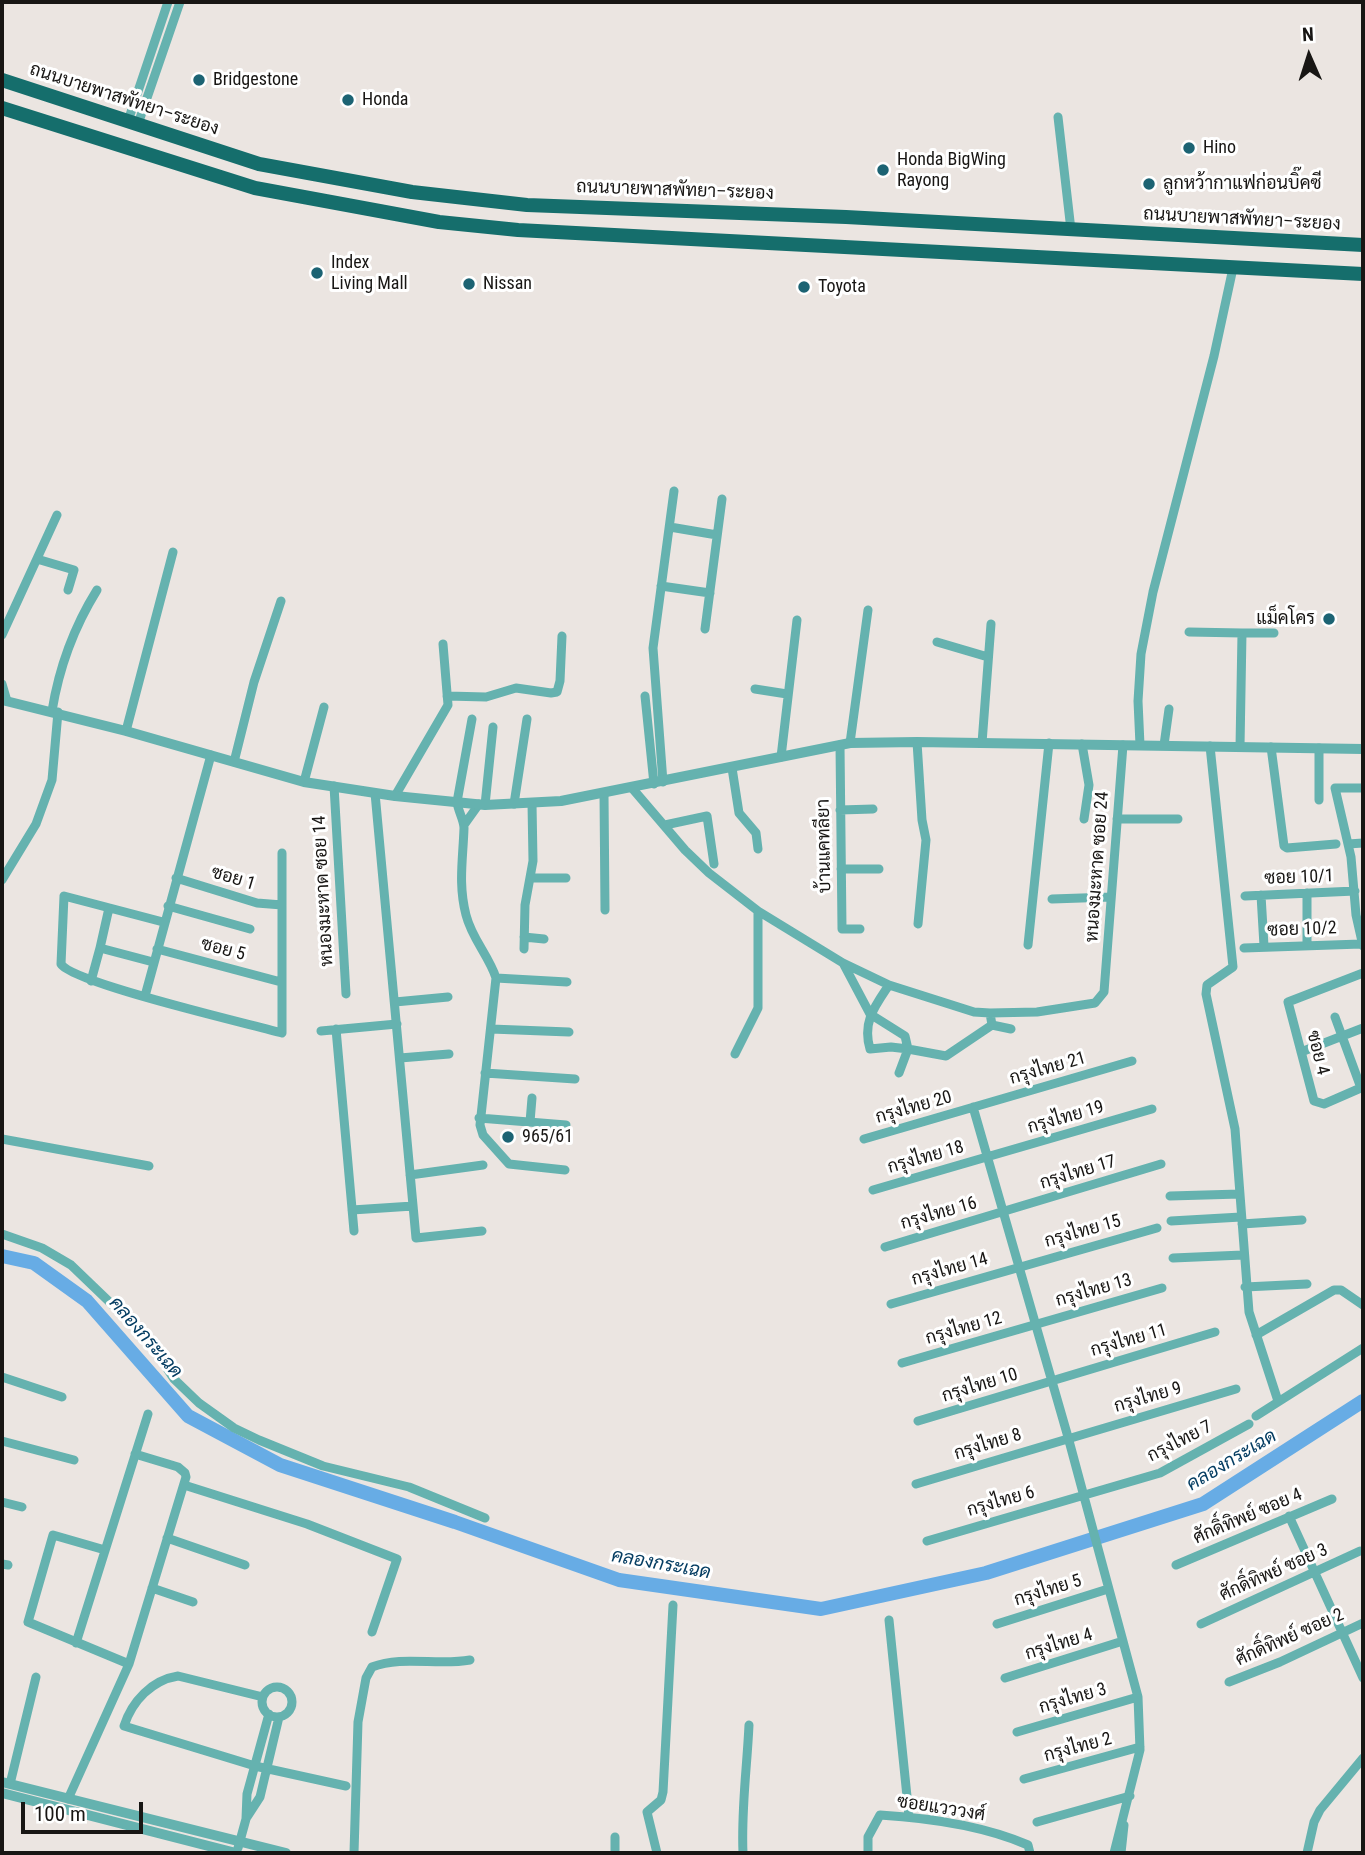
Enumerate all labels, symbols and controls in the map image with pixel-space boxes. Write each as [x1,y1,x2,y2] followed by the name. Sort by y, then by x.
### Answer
[1274,21,1344,91] north arrow
[1301,23,1314,46] text: N
[27,59,221,141] street label: ถนนบายพาสพัทยา–ระยอง
[213,69,298,91] place label: Bridgestone
[191,72,207,88] marker: Bridgestone
[362,89,408,111] place label: Honda
[340,92,356,108] marker: Honda
[1203,137,1236,159] place label: Hino
[1181,140,1197,156] marker: Hino
[897,149,1006,192] place label: Honda BigWing Rayong
[875,162,891,178] marker: Honda BigWing Rayong
[1163,173,1322,195] place label: ลูกหว้ากาแฟก่อนบิ๊คซี
[1141,176,1157,192] marker: ลูกหว้ากาแฟก่อนบิ๊คซี
[576,177,774,205] street label: ถนนบายพาสพัทยา–ระยอง
[1143,204,1341,236] street label: ถนนบายพาสพัทยา–ระยอง
[331,252,408,294] place label: Index Living Mall
[309,265,325,281] marker: Index Living Mall
[483,273,532,295] place label: Nissan
[461,276,477,292] marker: Nissan
[818,276,866,298] place label: Toyota
[796,279,812,295] marker: Toyota
[1256,608,1315,630] place label: แม็คโคร
[1321,611,1337,627] marker: แม็คโคร
[1082,791,1114,943] street label: หนองมะหาด ซอย 24
[813,799,837,893] street label: บ้านแคทลียา
[309,815,339,967] street label: หนองมะหาด ซอย 14
[208,862,258,896] street label: ซอย 1
[1264,866,1334,890] street label: ซอย 10/1
[1267,918,1337,942] street label: ซอย 10/2
[198,934,248,966] street label: ซอย 5
[1301,1029,1333,1077] street label: ซอย 4
[1007,1048,1089,1090] street label: กรุงไทย 21
[873,1087,955,1129] street label: กรุงไทย 20
[1025,1097,1107,1139] street label: กรุงไทย 19
[522,1126,573,1148] place label: 965/61
[500,1129,516,1145] marker: 965/61
[885,1137,967,1179] street label: กรุงไทย 18
[1037,1151,1119,1195] street label: กรุงไทย 17
[898,1193,980,1235] street label: กรุงไทย 16
[1042,1211,1124,1253] street label: กรุงไทย 15
[909,1249,991,1291] street label: กรุงไทย 14
[1053,1270,1135,1312] street label: กรุงไทย 13
[103,1293,187,1383] water label: คลองกระเฉด
[923,1308,1005,1350] street label: กรุงไทย 12
[1088,1320,1170,1362] street label: กรุงไทย 11
[939,1364,1021,1408] street label: กรุงไทย 10
[1112,1378,1184,1418] street label: กรุงไทย 9
[1144,1417,1216,1467] street label: กรุงไทย 7
[952,1425,1024,1465] street label: กรุงไทย 8
[1183,1425,1281,1497] water label: คลองกระเฉด
[965,1482,1037,1522] street label: กรุงไทย 6
[1190,1484,1306,1550] street label: ศักดิ์ทิพย์ ซอย 4
[1217,1540,1331,1606] street label: ศักดิ์ทิพย์ ซอย 3
[610,1545,712,1585] water label: คลองกระเฉด
[1012,1571,1084,1611] street label: กรุงไทย 5
[1233,1605,1347,1671] street label: ศักดิ์ทิพย์ ซอย 2
[1023,1625,1095,1665] street label: กรุงไทย 4
[1037,1679,1109,1719] street label: กรุงไทย 3
[1042,1729,1114,1767] street label: กรุงไทย 2
[24,1788,147,1832] scale bar
[895,1791,987,1827] street label: ซอยแวววงศ์
[34,1802,86,1826] text: 100 m

